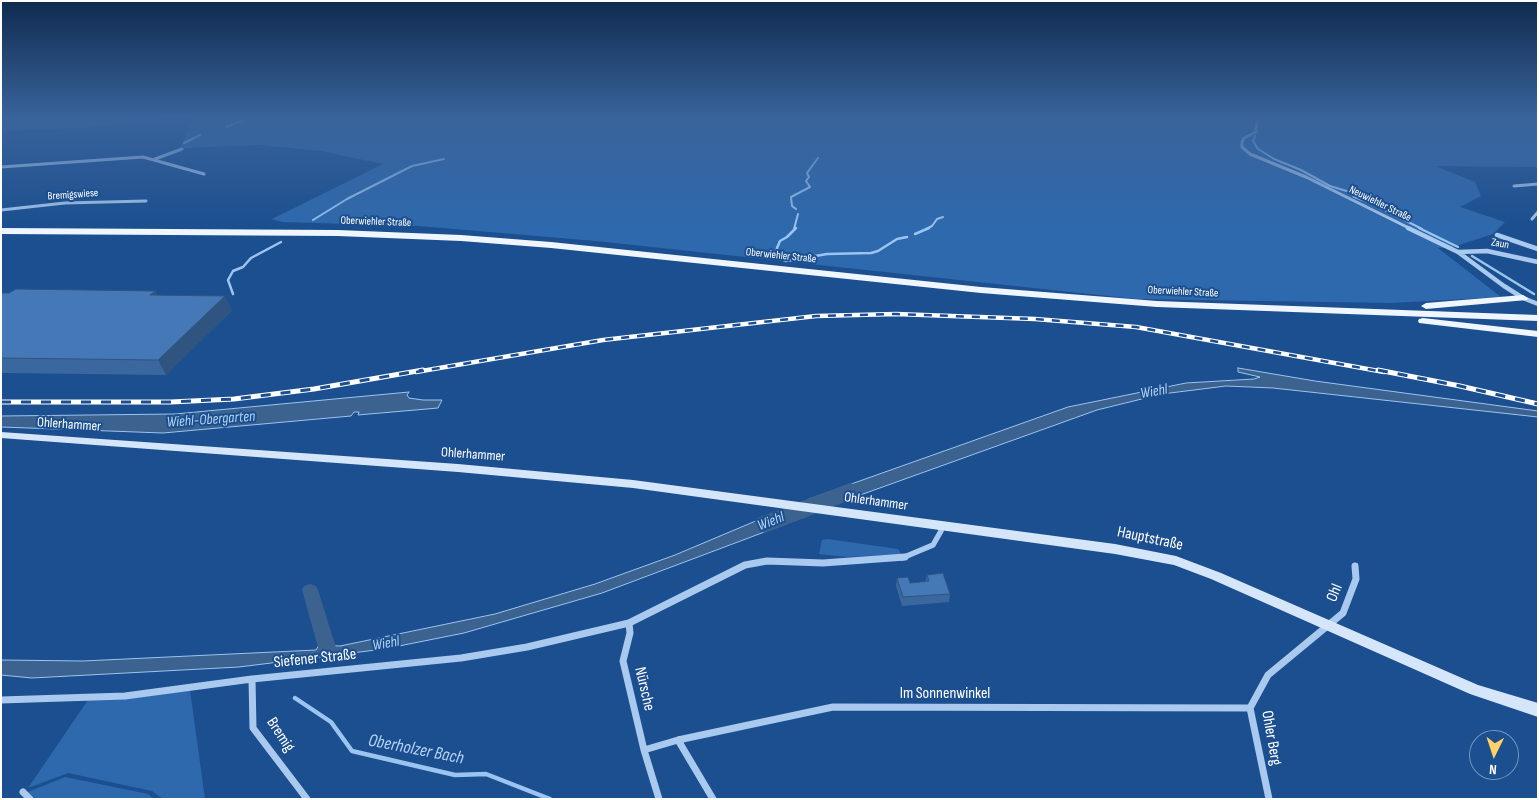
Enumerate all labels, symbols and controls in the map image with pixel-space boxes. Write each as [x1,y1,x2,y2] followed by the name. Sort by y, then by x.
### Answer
[1347,183,1413,225] street label: Neuwiehler Straße
[47,187,99,203] street label: Bremigswiese
[340,214,412,230] street label: Oberwiehler Straße
[1490,236,1510,252] street label: Zaun
[745,246,817,266] street label: Oberwiehler Straße
[1147,284,1219,300] street label: Oberwiehler Straße
[1139,381,1169,403] water label: Wiehl
[166,408,256,432] water label: Wiehl-Obergarten
[36,414,102,436] street label: Ohlerhammer
[440,444,506,466] street label: Ohlerhammer
[843,489,909,515] street label: Ohlerhammer
[755,509,787,535] water label: Wiehl
[1115,523,1185,555] street label: Hauptstraße
[1323,581,1347,605] street label: Ohl
[371,633,401,655] water label: Wiehl
[273,645,357,673] street label: Siefener Straße
[630,665,658,713] street label: Nürsche
[900,684,990,704] street label: Im Sonnenwinkel
[1257,709,1285,767] street label: Ohler Berg
[262,714,298,756] street label: Bremig
[366,730,466,770] water label: Oberholzer Bach
[1469,730,1519,780] north arrow
[1489,761,1497,778] text: N

